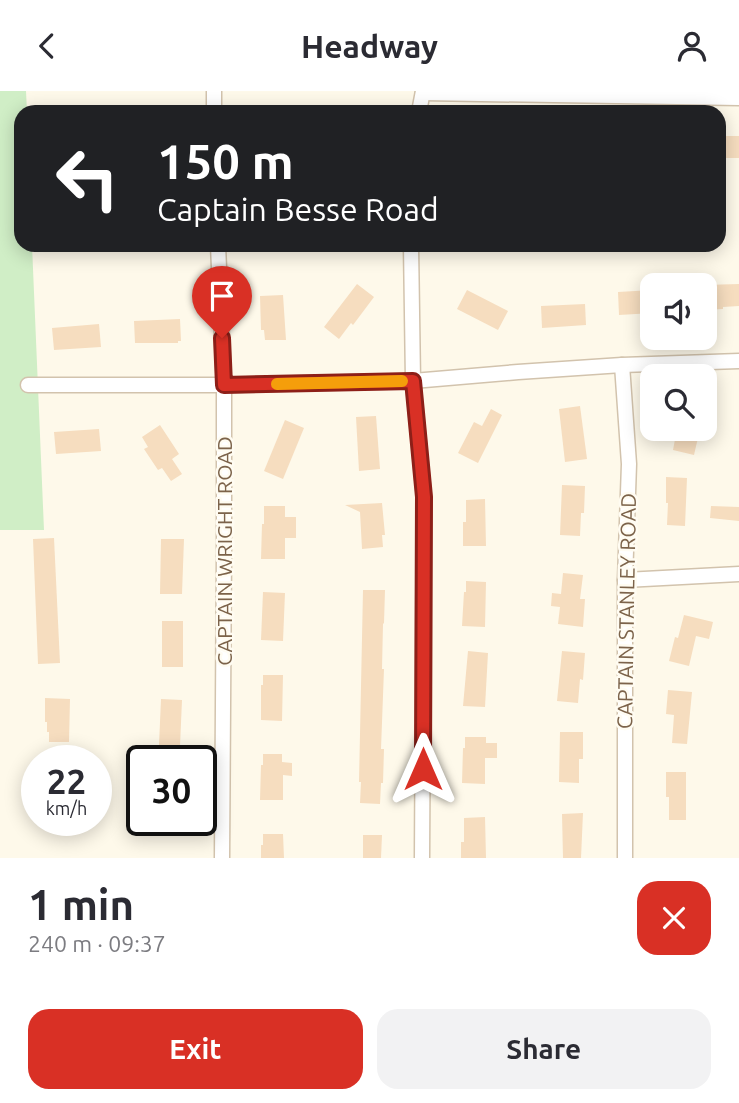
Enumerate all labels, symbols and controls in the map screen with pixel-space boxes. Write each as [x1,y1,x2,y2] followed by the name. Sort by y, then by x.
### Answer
[28,27,66,65] icon: back
[673,27,711,65] icon: person
[301,28,438,64] text: Headway
[42,133,133,224] icon: left
[157,133,294,188] text: 150 m
[157,191,439,227] text: Captain Besse Road
[192,266,252,338] pin
[640,273,717,441] map controls
[640,273,717,350] button: sound
[203,277,241,315] icon: arrive
[640,364,717,441] button: search
[212,436,236,666] street label: CAPTAIN WRIGHT ROAD
[612,493,640,729] street label: CAPTAIN STANLEY ROAD
[386,732,460,806] position arrow
[126,745,217,836] speed limit sign: 30
[47,761,86,801] text: 22
[46,798,87,818] text: km/h
[28,881,134,928] text: 1 min
[637,881,711,955] button: close
[28,931,166,956] text: 240 m · 09:37
[28,1009,363,1089] button: Exit
[377,1009,711,1089] button: Share

